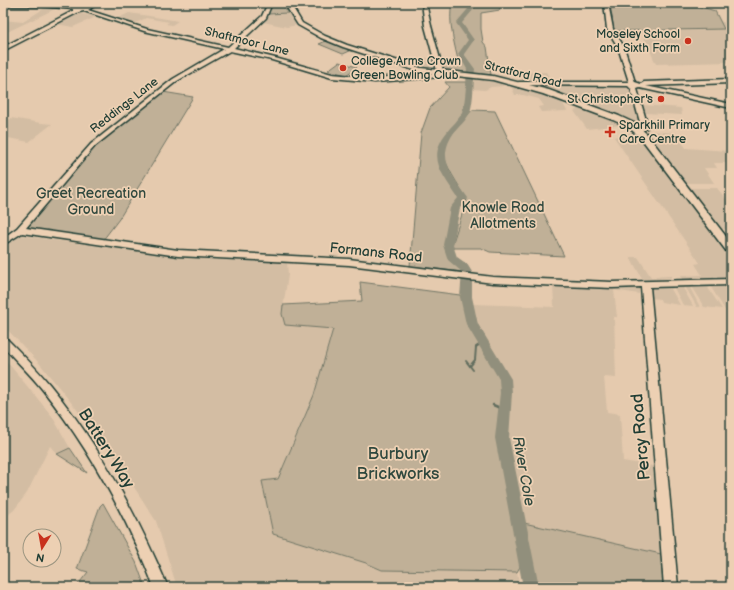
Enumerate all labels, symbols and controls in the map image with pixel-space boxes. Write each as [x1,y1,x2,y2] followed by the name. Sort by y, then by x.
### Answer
[203,24,291,59] street label: Shaftmoor Lane
[596,27,680,56] place label: Moseley School and Sixth Form
[683,36,693,46] marker: Moseley School and Sixth Form
[351,54,461,83] place label: College Arms Crown Green Bowling Club
[483,58,563,91] street label: Stratford Road
[338,63,348,73] marker: College Arms Crown Green Bowling Club
[87,74,161,137] street label: Reddings Lane
[567,92,653,107] place label: St Christopher's
[656,94,666,104] marker: St Christopher's
[619,118,711,147] place label: Sparkhill Primary Care Centre
[604,126,616,138] marker: Sparkhill Primary Care Centre
[36,185,146,218] park label: Greet Recreation Ground
[461,199,545,232] park label: Knowle Road Allotments
[329,239,423,266] street label: Formans Road
[627,393,655,481] street label: Percy Road
[74,405,139,493] street label: Battery Way
[508,435,539,508] water label: River Cole
[357,444,439,484] park label: Burbury Brickworks
[22,528,62,568] north arrow
[35,550,45,564] text: N

